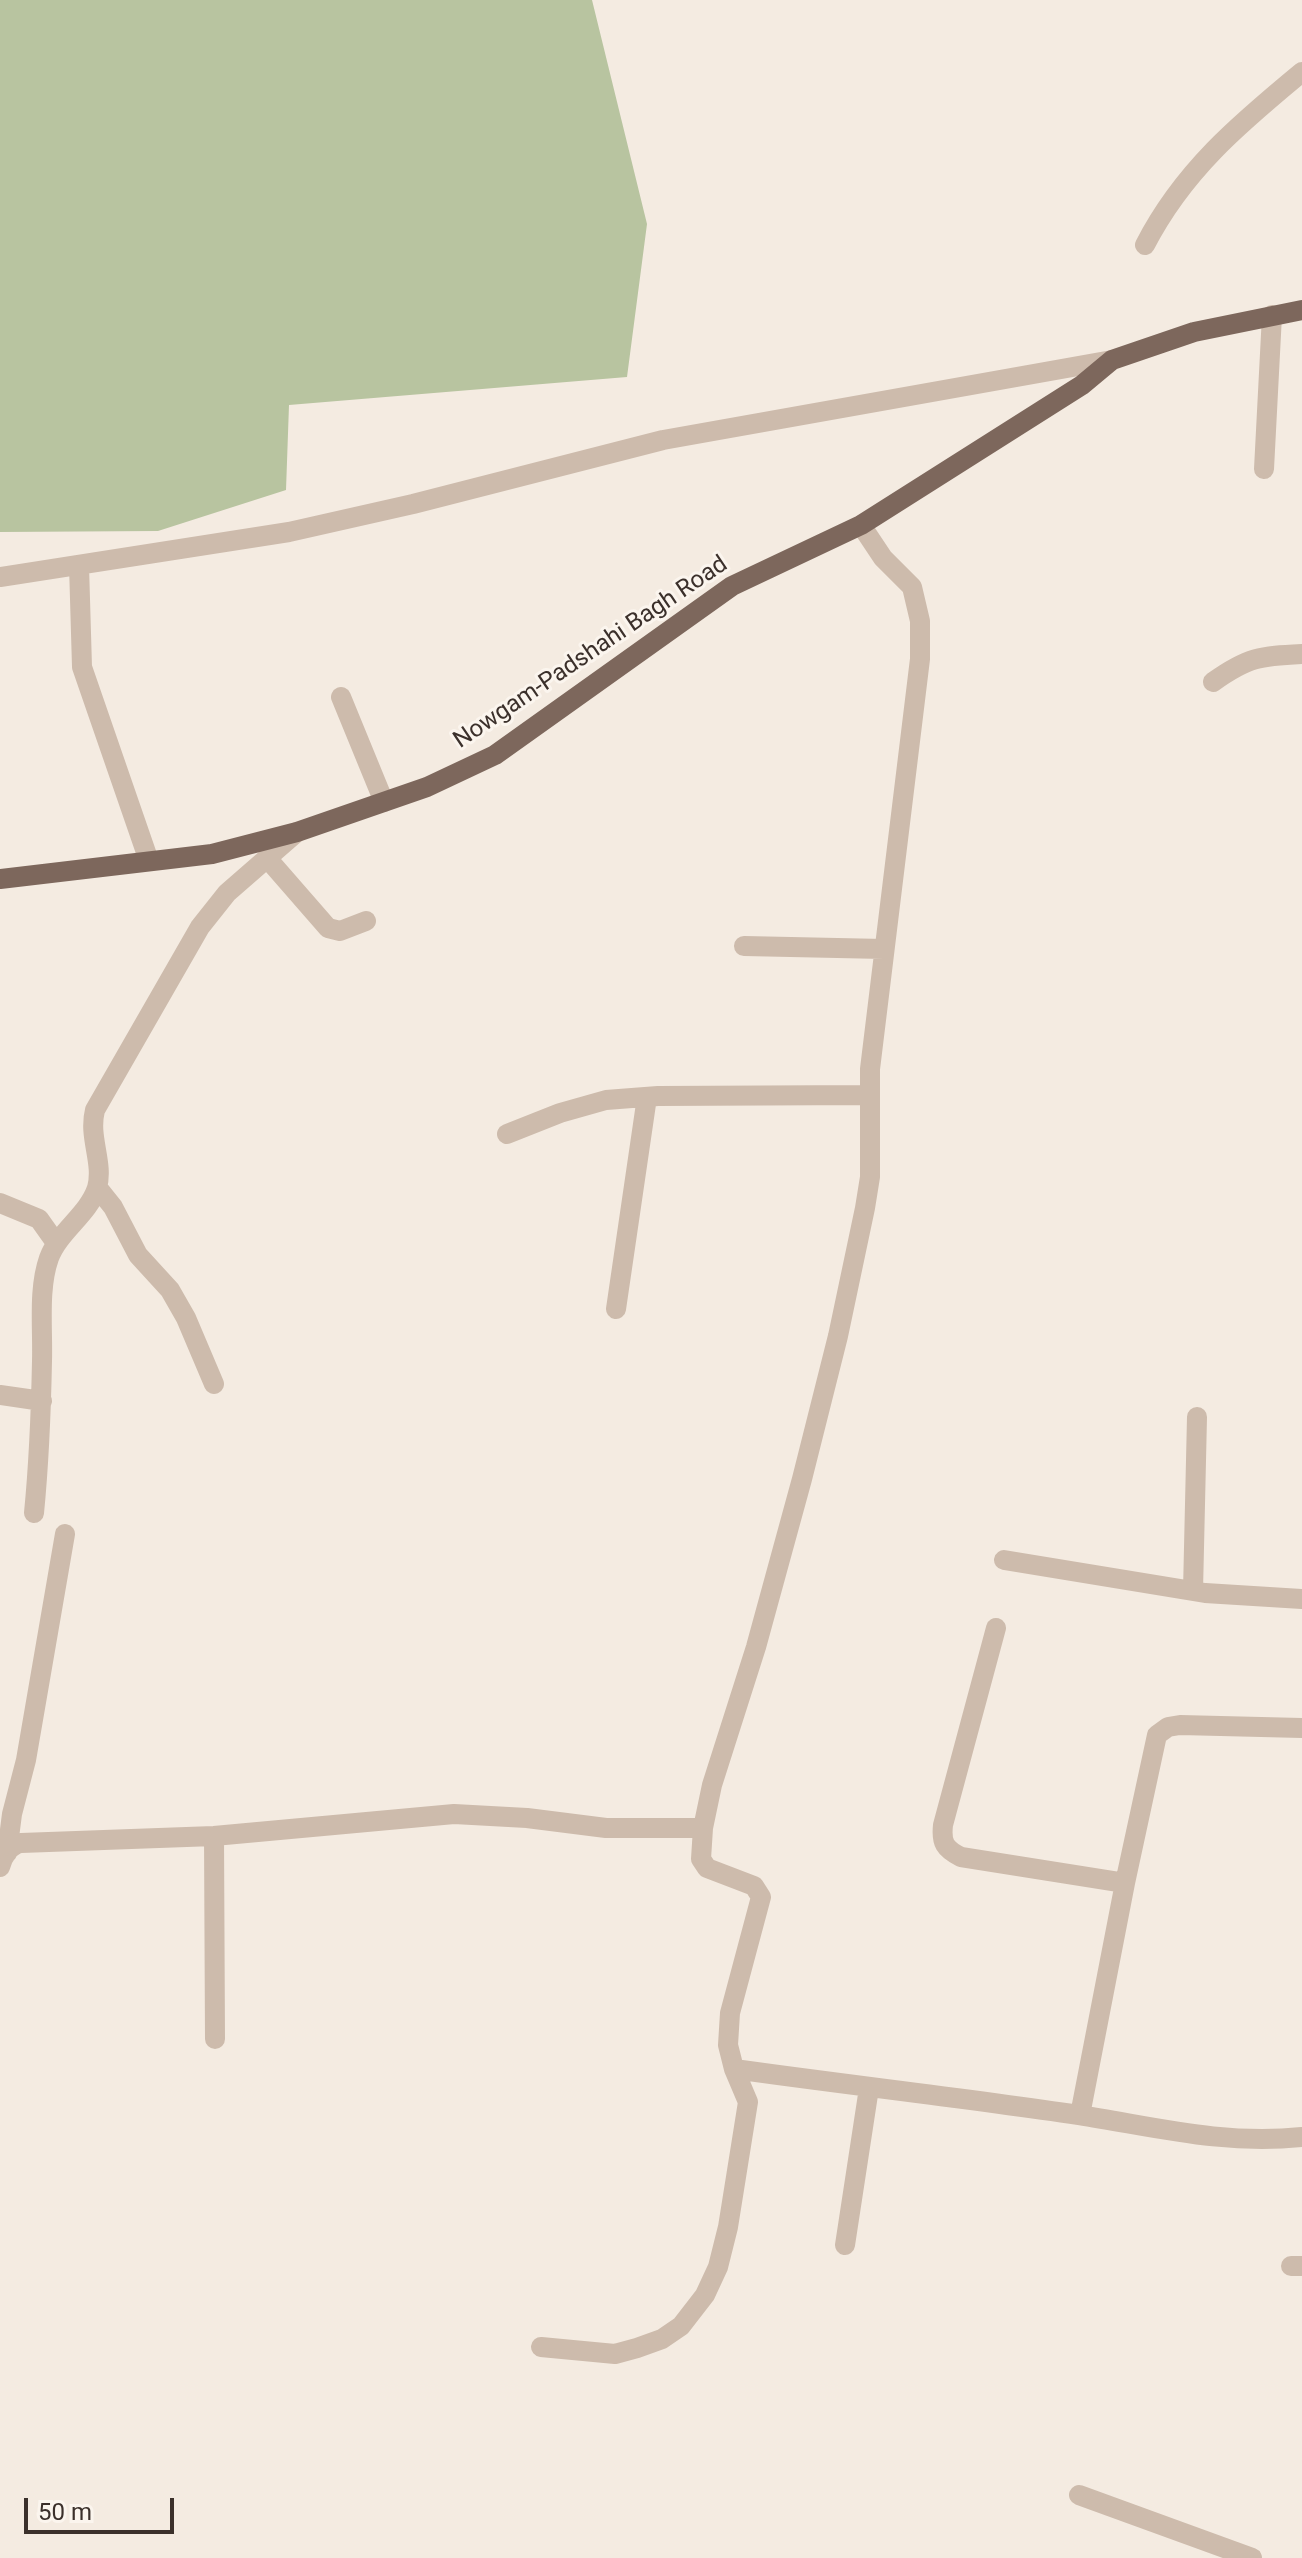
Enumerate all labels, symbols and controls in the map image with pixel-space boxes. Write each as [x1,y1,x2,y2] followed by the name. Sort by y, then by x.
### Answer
[449,550,733,756] street label: Nowgam-Padshahi Bagh Road
[28,2482,178,2532] scale bar
[38,2498,92,2526] text: 50 m

